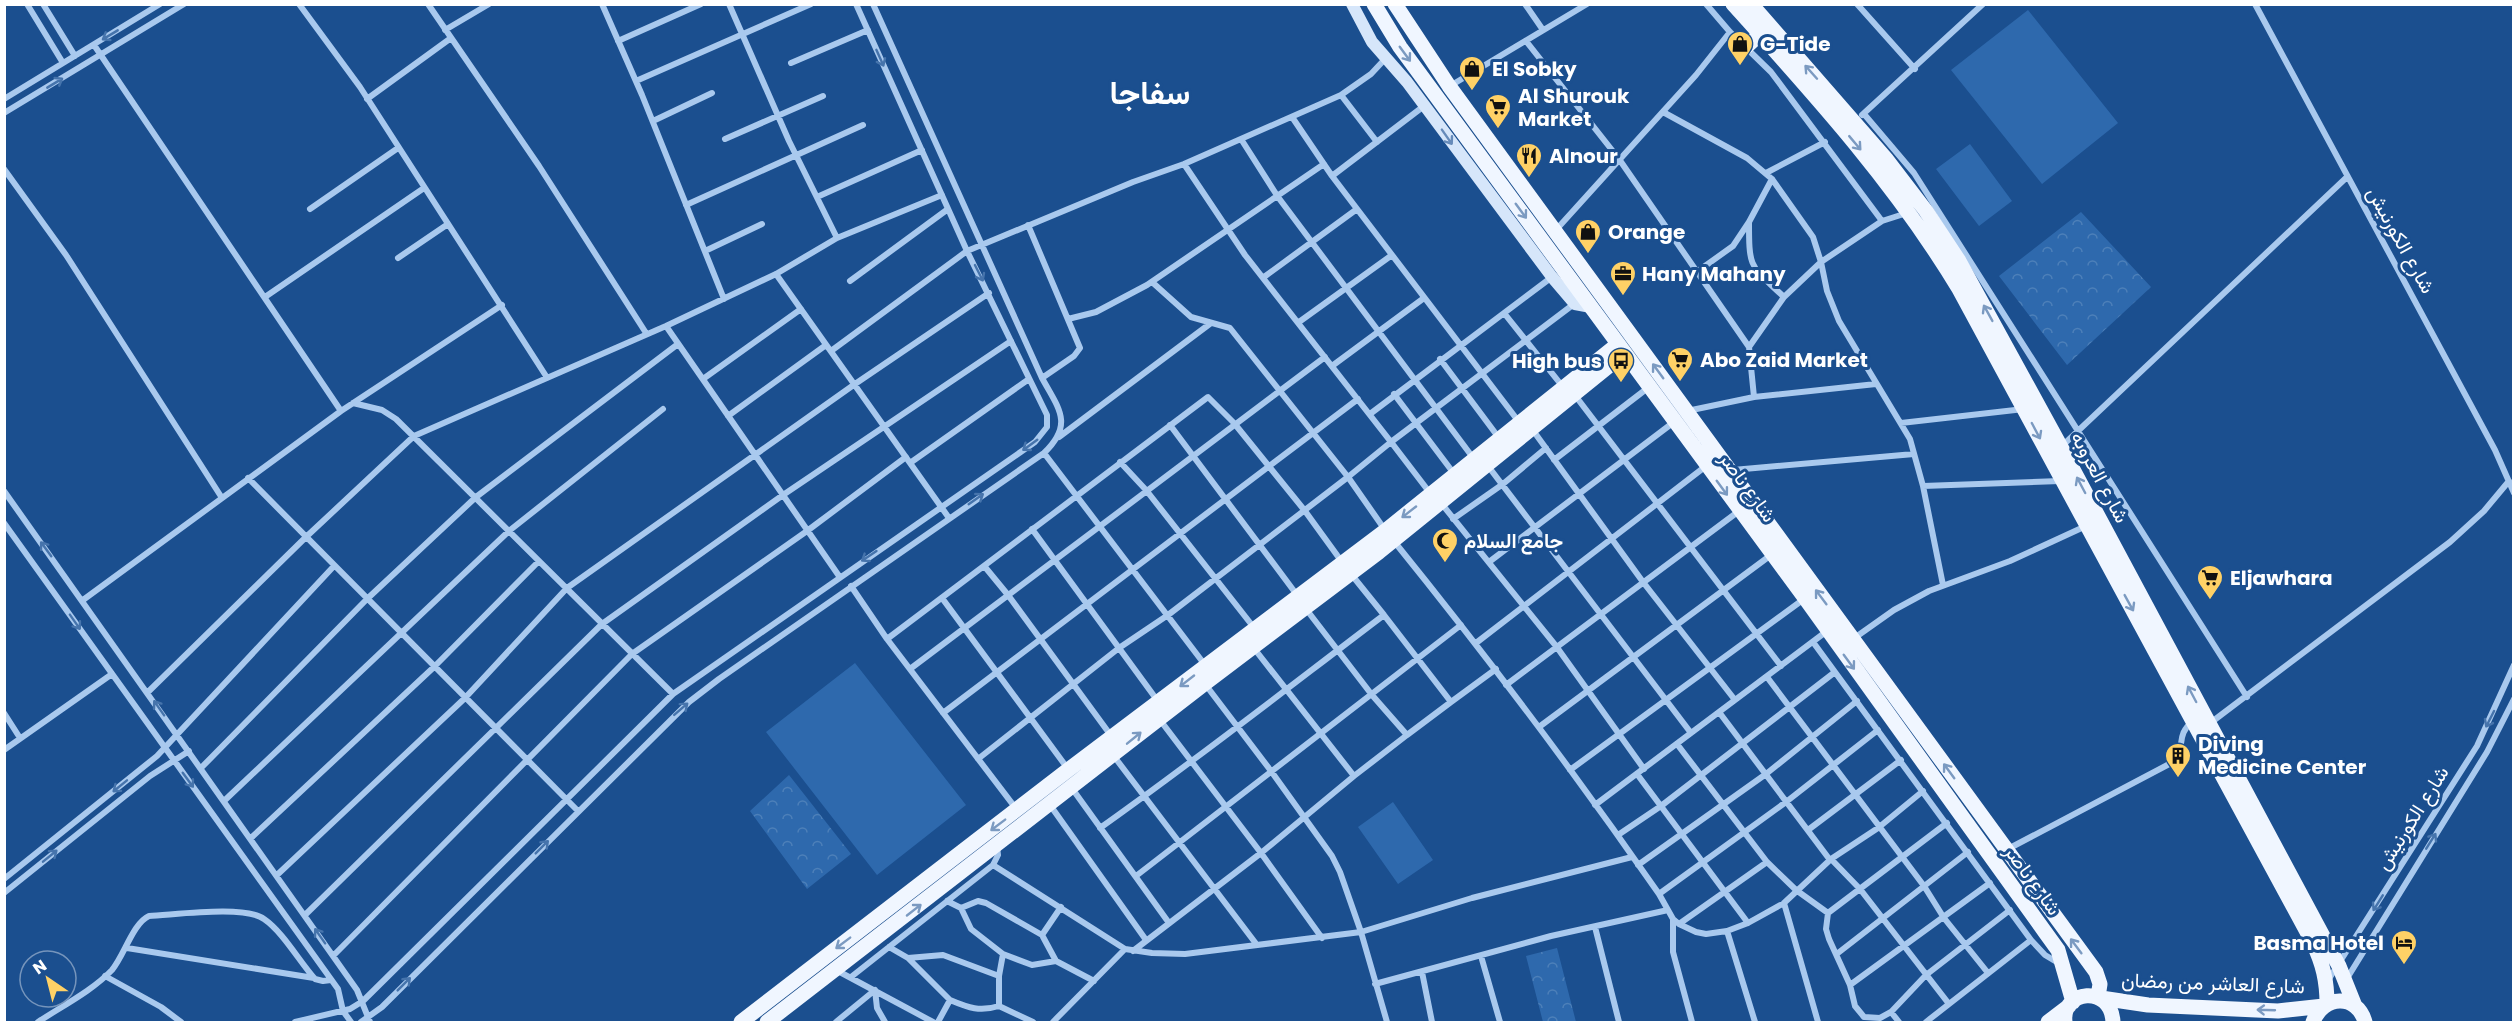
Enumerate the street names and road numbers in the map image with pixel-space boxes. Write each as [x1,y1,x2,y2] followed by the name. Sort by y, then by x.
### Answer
[2360,181,2442,299] street label: شارع الكورنيش
[2064,426,2136,528] street label: شارع العروبه
[1712,445,1783,528] street label: شارع ناصر
[2369,760,2455,876] street label: شارع الكورنيش
[1997,838,2068,921] street label: شارع ناصر
[2121,966,2305,1000] street label: شارع العاشر من رمضان

